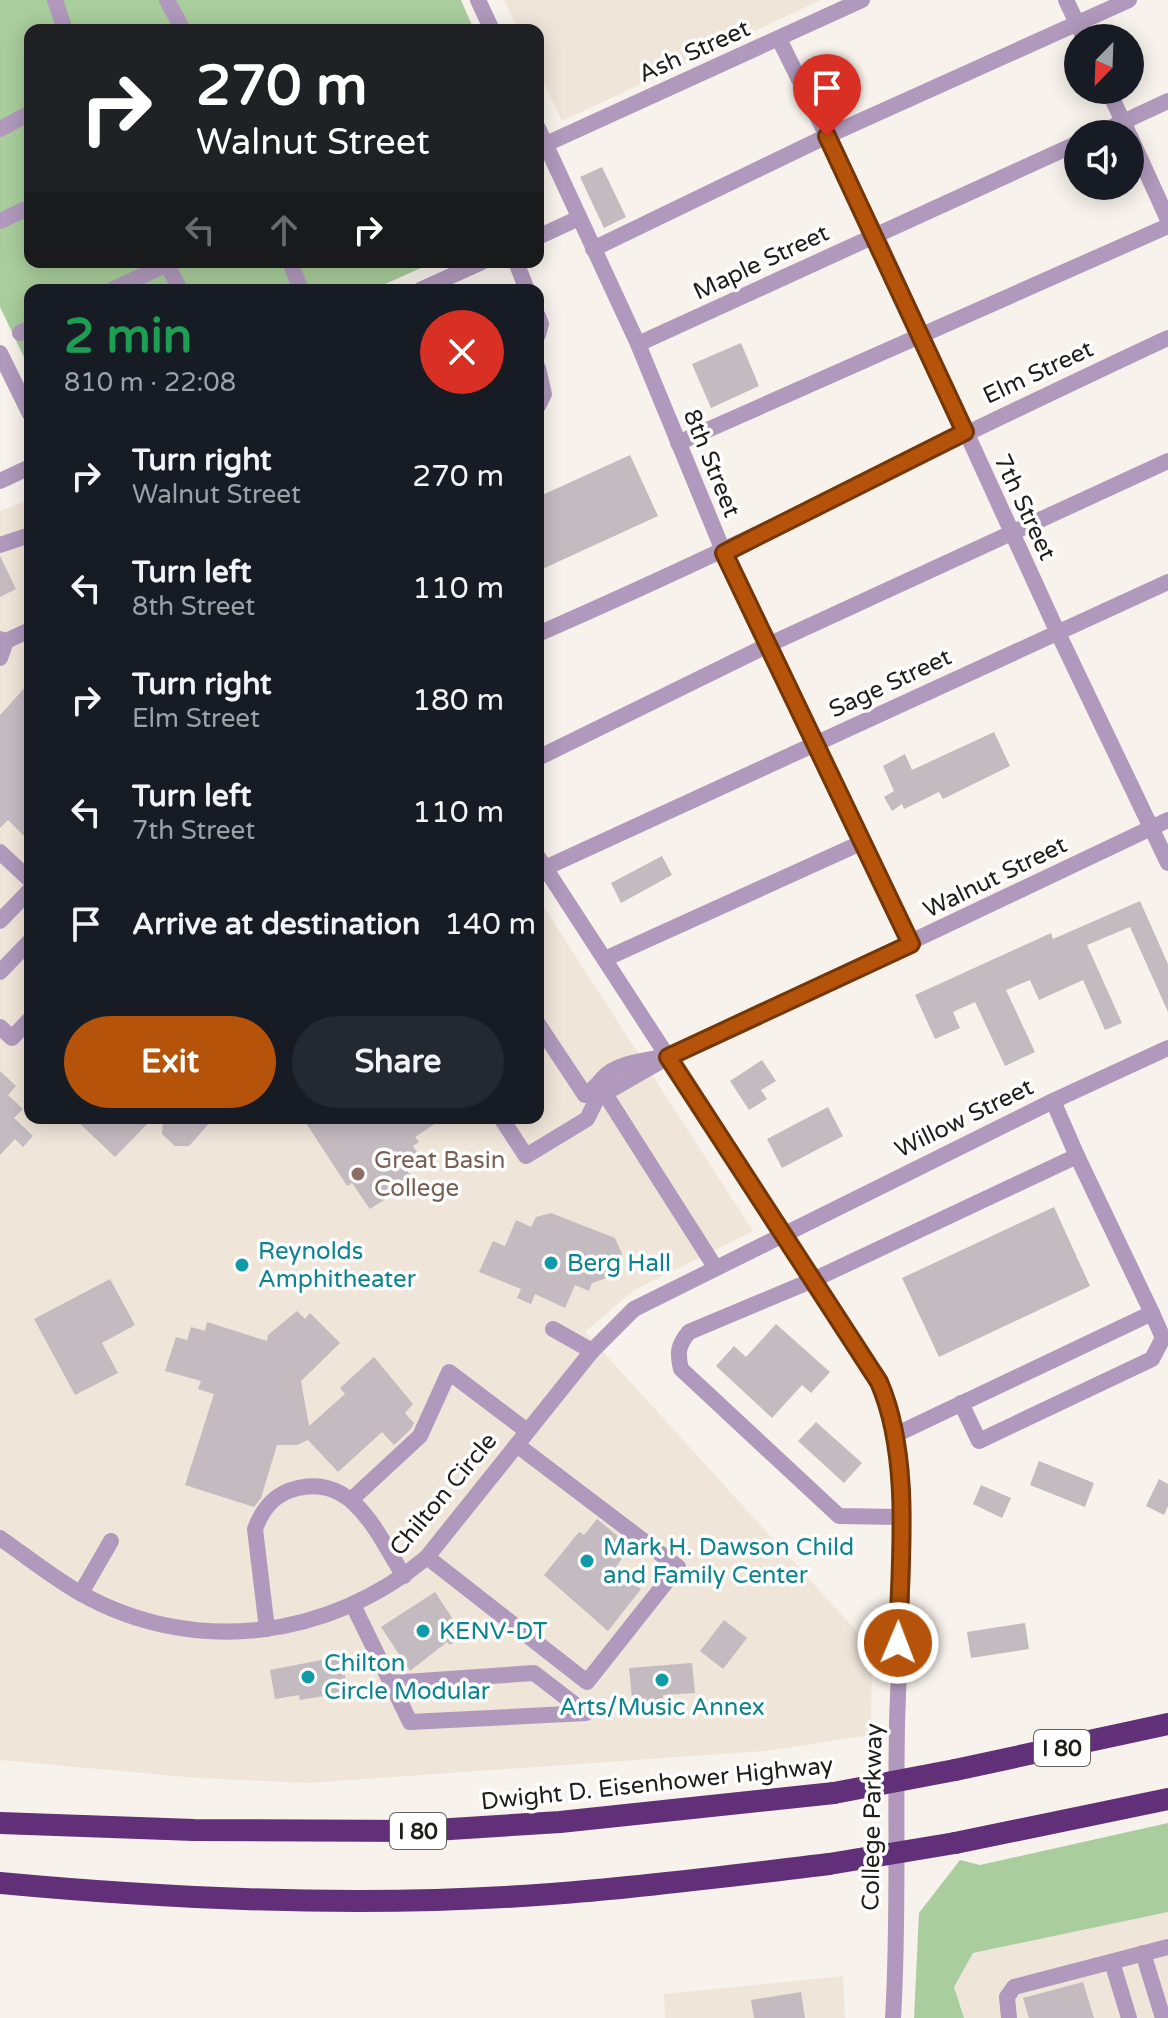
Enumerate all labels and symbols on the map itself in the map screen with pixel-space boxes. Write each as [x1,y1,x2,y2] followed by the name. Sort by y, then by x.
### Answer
[634,14,754,89] street label: Ash Street
[1064,24,1144,104] north arrow
[793,54,861,136] pin
[689,218,834,306] street label: Maple Street
[979,334,1098,411] street label: Elm Street
[677,405,746,521] street label: 8th Street
[987,450,1062,565] street label: 7th Street
[824,642,956,724] street label: Sage Street
[919,830,1072,925] street label: Walnut Street
[890,1072,1038,1164] street label: Willow Street
[374,1146,505,1203] place label: Great Basin College
[349,1165,367,1183] marker: Great Basin College
[258,1237,417,1294] place label: Reynolds Amphitheater
[567,1249,671,1278] place label: Berg Hall
[542,1254,560,1272] marker: Berg Hall
[233,1256,251,1274] marker: Reynolds Amphitheater
[384,1427,503,1562] street label: Chilton Circle
[603,1533,854,1590] place label: Mark H. Dawson Child and Family Center
[578,1552,596,1570] marker: Mark H. Dawson Child and Family Center
[856,1601,940,1685] position arrow
[439,1617,548,1646] place label: KENV-DT
[414,1622,432,1640] marker: KENV-DT
[324,1649,491,1706] place label: Chilton Circle Modular
[299,1668,317,1686] marker: Chilton Circle Modular
[653,1671,671,1689] marker: Arts/Music Annex
[559,1693,765,1722] place label: Arts/Music Annex
[856,1723,889,1911] street label: College Parkway
[1034,1730,1090,1766] road number: I 80
[479,1751,835,1816] street label: Dwight D. Eisenhower Highway
[390,1813,446,1849] road number: I 80

